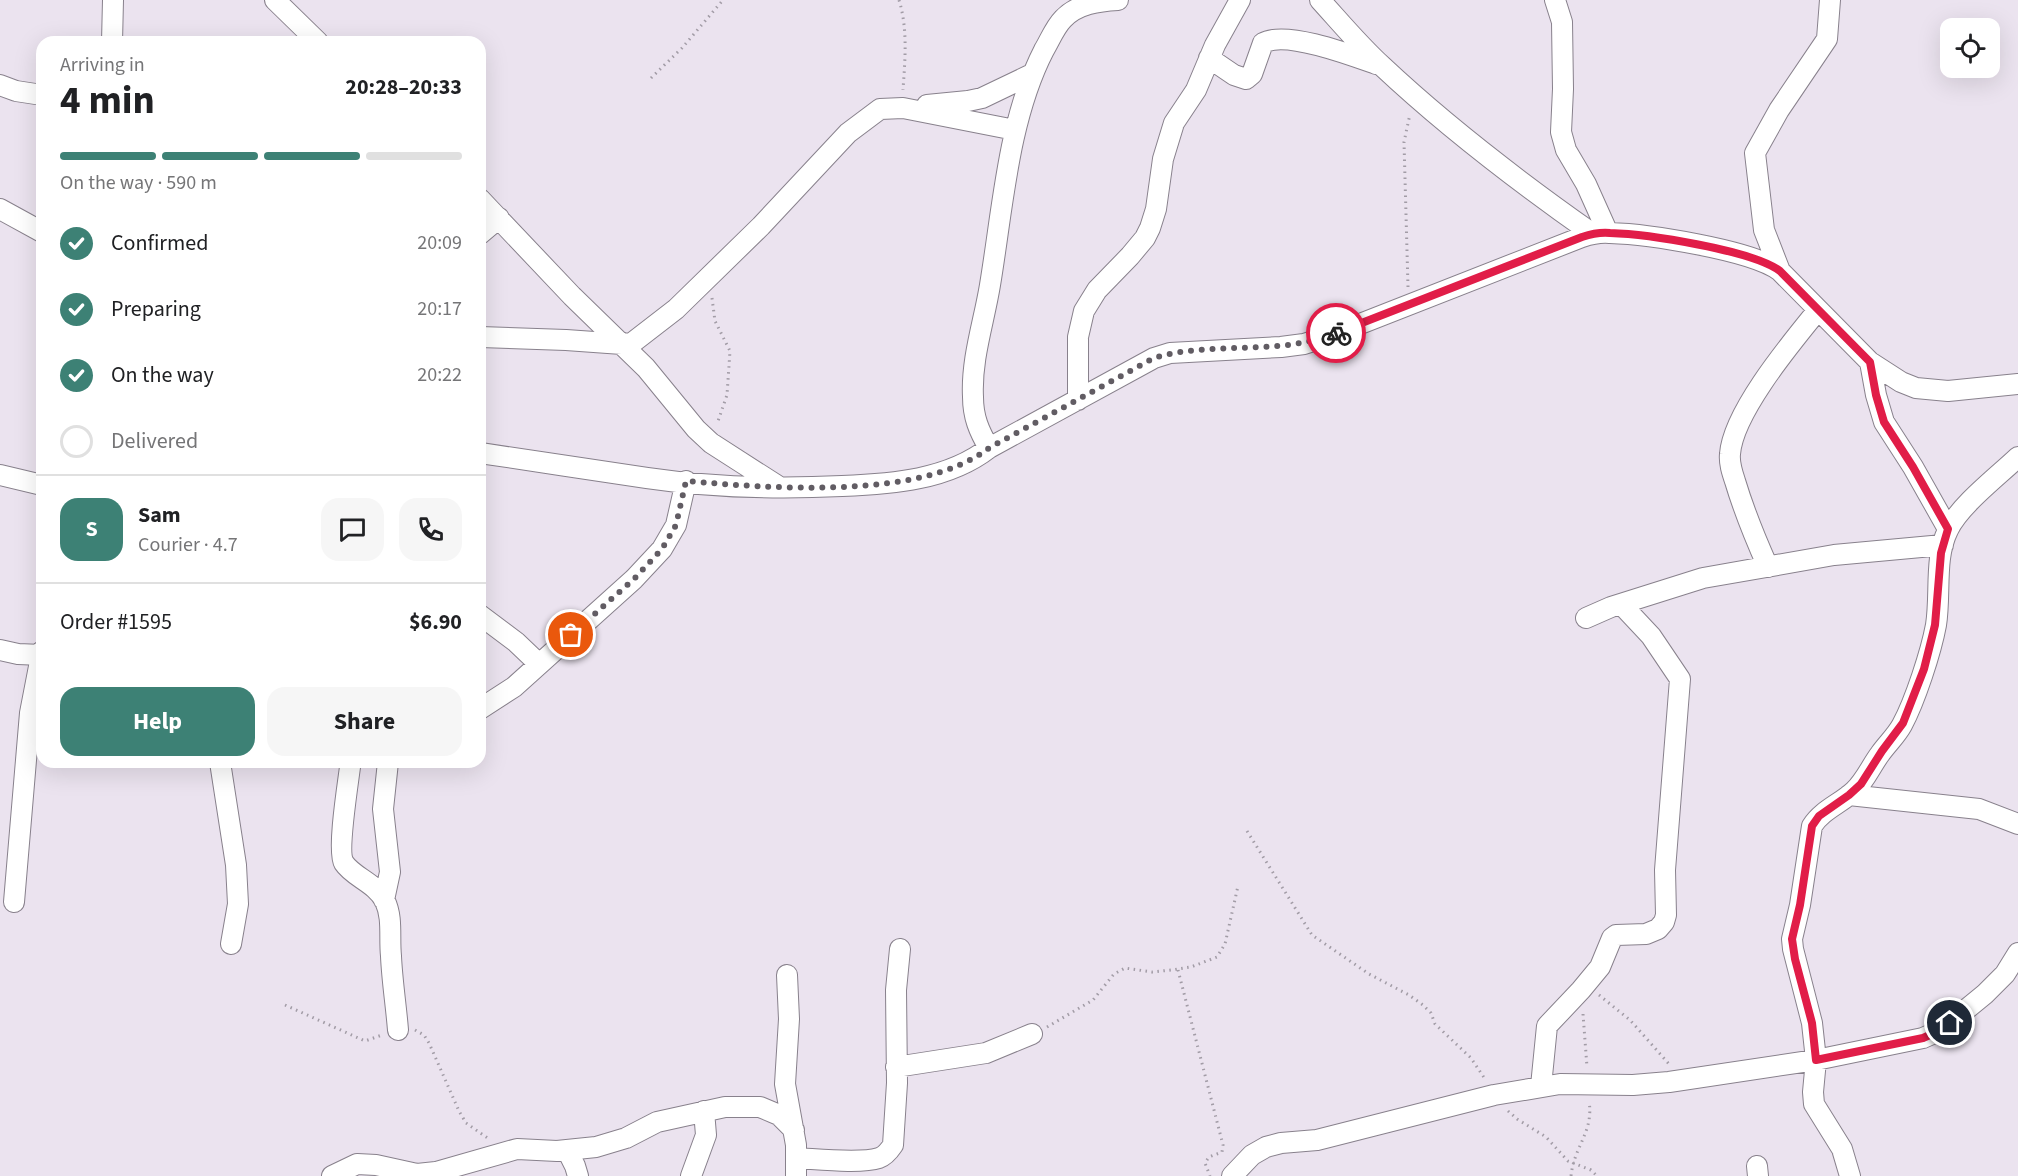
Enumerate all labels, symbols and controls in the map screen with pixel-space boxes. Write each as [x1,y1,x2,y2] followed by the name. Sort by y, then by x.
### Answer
[1940,18,2000,78] map controls
[1940,18,2000,78] button: locate
[60,51,145,79] text: Arriving in
[345,71,462,103] text: 20:28–20:33
[60,73,155,129] text: 4 min
[60,169,217,197] text: On the way · 590 m
[60,227,93,260] icon: check
[111,227,208,259] text: Confirmed
[417,229,462,257] text: 20:09
[60,293,93,326] icon: check
[111,293,201,325] text: Preparing
[417,295,462,323] text: 20:17
[1306,303,1366,363] courier
[1320,317,1353,350] icon: bike
[60,359,93,392] icon: check
[111,359,214,391] text: On the way
[417,361,462,389] text: 20:22
[111,425,198,457] text: Delivered
[321,498,384,561] button: chat
[399,498,462,561] button: phone
[138,499,181,531] text: Sam
[85,513,98,545] text: S
[138,531,238,559] text: Courier · 4.7
[60,606,172,638] text: Order #1595
[409,606,462,638] text: $6.90
[545,609,596,660] pin
[554,618,587,651] icon: bag
[60,687,255,756] button: Help
[267,687,462,756] button: Share
[1924,997,1975,1048] pin
[1933,1006,1966,1039] icon: home

